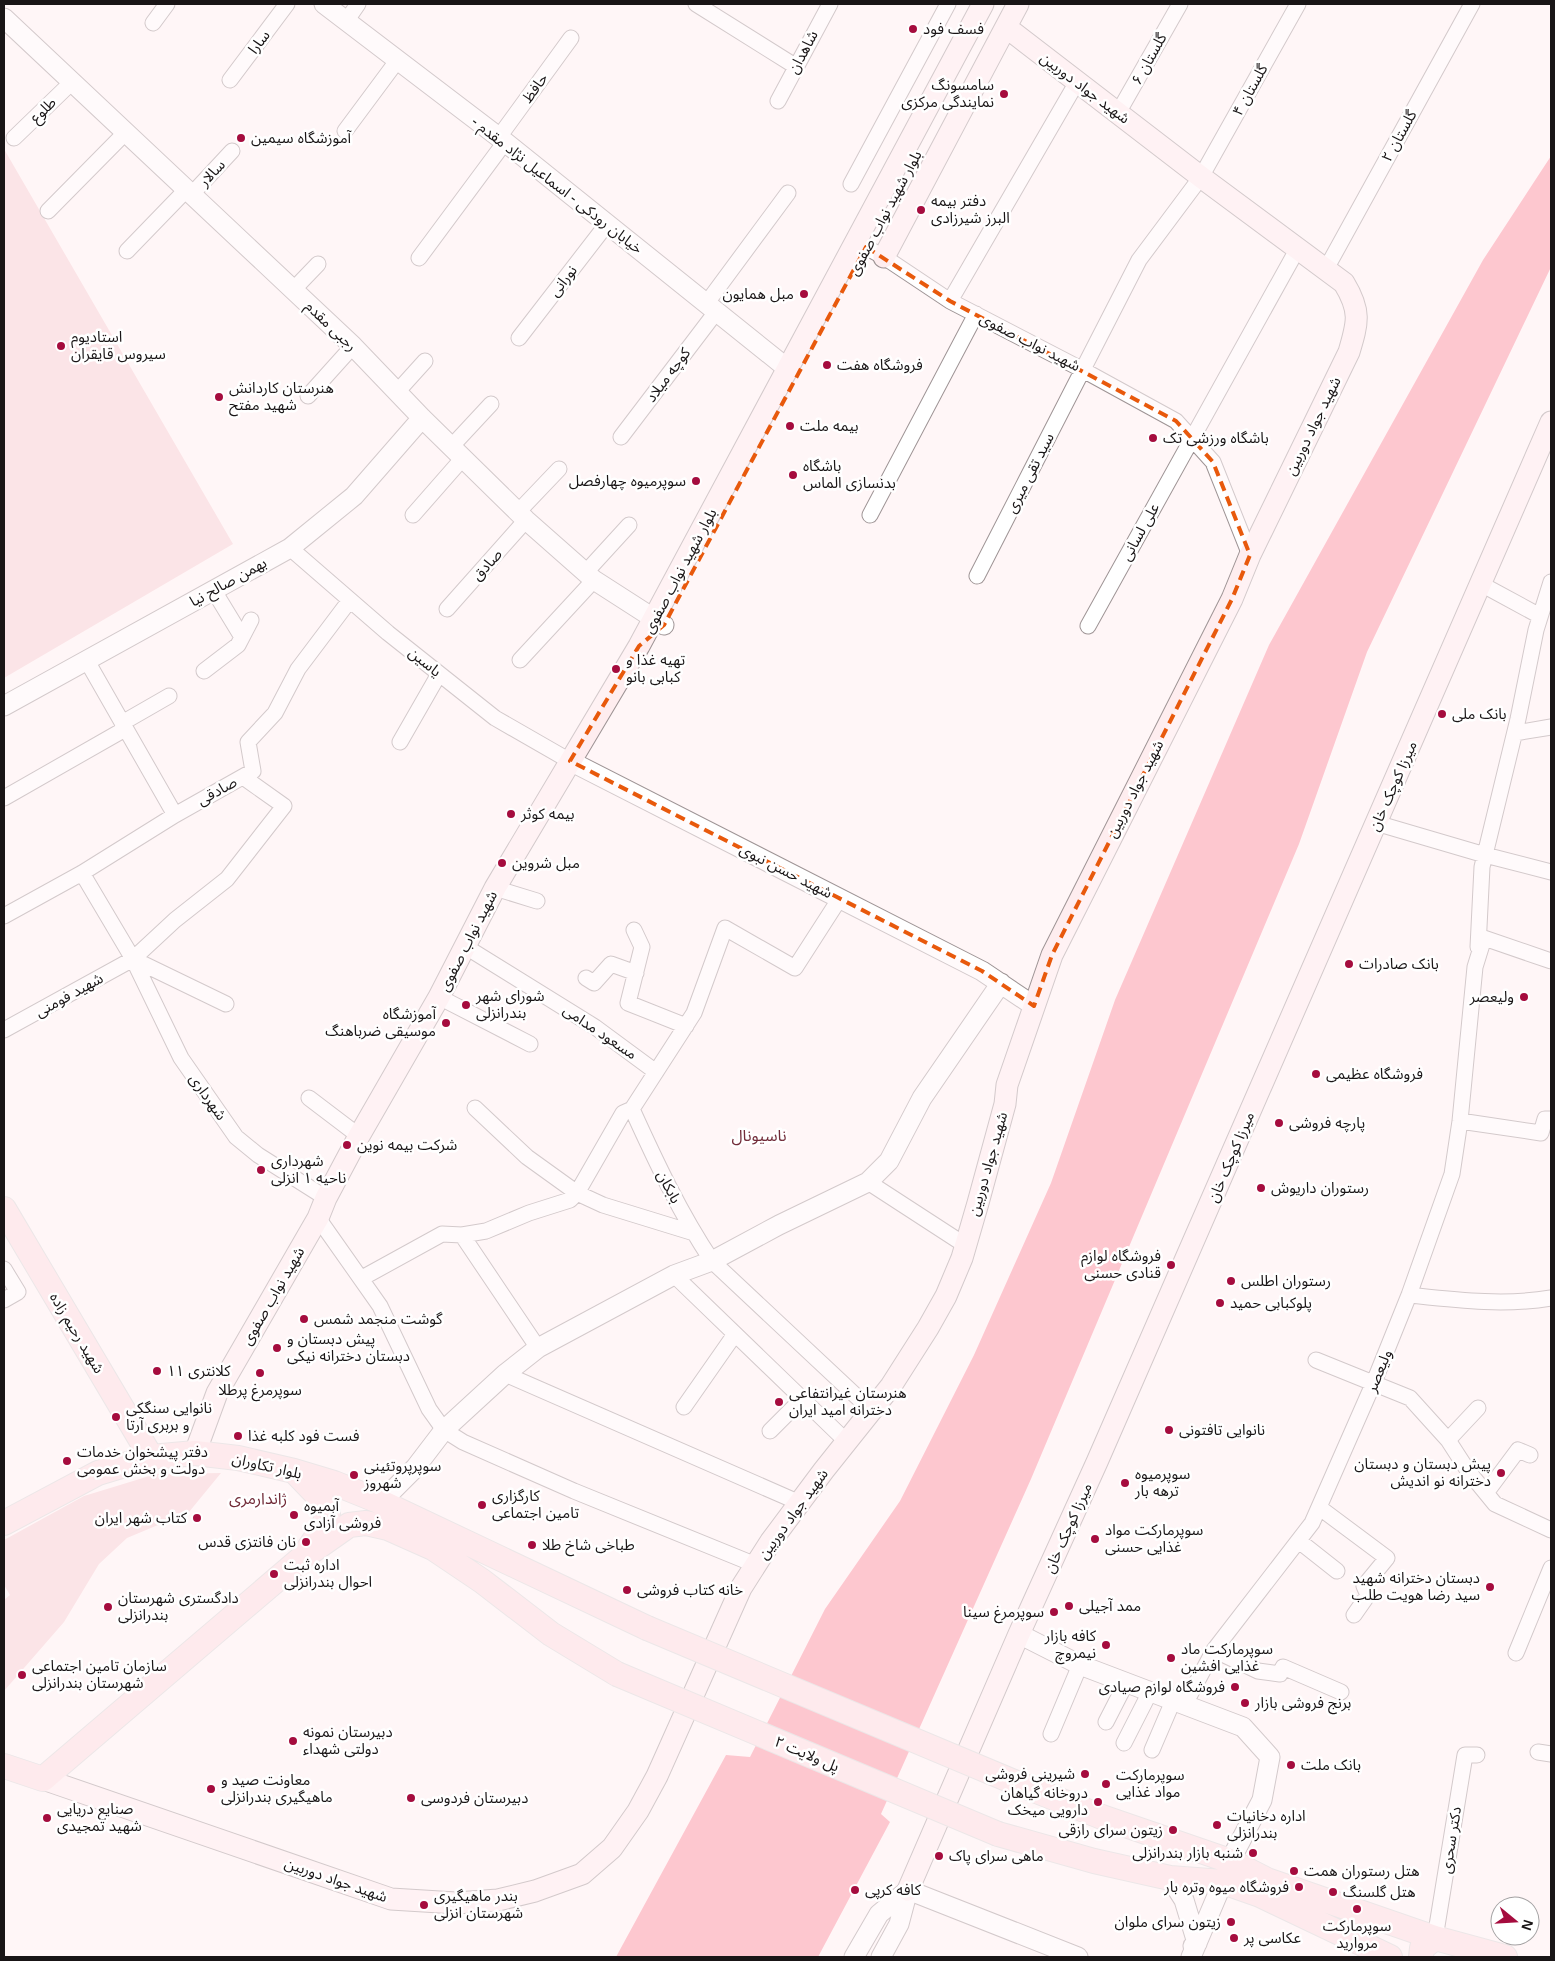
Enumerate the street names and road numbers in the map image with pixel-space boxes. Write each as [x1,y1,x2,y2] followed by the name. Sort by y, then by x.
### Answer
[244,26,274,57] street label: سارا
[784,27,822,77] street label: شاهدان
[1127,29,1171,88] street label: گلستان ۶
[1037,48,1133,128] street label: شهید جواد دوربین
[1228,60,1272,119] street label: گلستان ۴
[518,69,551,106] street label: حافظ
[26,93,62,129] street label: طلوع
[1377,106,1421,165] street label: گلستان ۲
[467,113,646,259] street label: - خیابان رودکی - اسماعیل نژاد مقدم
[844,147,926,279] street label: بلوار شهید نواب صفوی
[194,156,229,191] street label: سالار
[545,262,581,300] street label: نورانی
[300,297,361,356] street label: رجبی مقدم
[977,309,1083,375] street label: شهید نواب صفوی
[642,344,696,406] street label: کوچه میلاد
[1281,374,1345,478] street label: شهید جواد دوربین
[1002,430,1058,516] street label: سید تقی میری
[1117,500,1163,564] street label: علی لسانی
[639,505,721,637] street label: بلوار شهید نواب صفوی
[468,545,506,585] street label: صادق
[186,553,271,613] street label: بهمن صالح نیا
[405,643,445,681] street label: یاسین
[1103,737,1168,841] street label: شهید جواد دوربین
[1365,738,1422,834] street label: میرزا کوچک خان
[194,773,240,809] street label: صادقی
[737,840,835,902] street label: شهید حسن نبوی
[435,888,501,994] street label: شهید نواب صفوی
[32,969,106,1021] street label: شهید فومنی
[560,1001,640,1063] street label: مسعود مدامی
[186,1070,231,1124] street label: شهرداری
[1204,1109,1259,1205] street label: میرزا کوچک خان
[965,1110,1012,1218] street label: شهید جواد دوربین
[653,1167,685,1207] street label: بابکان
[238,1244,308,1348] street label: شهید نواب صفوی
[44,1289,108,1378] street label: شهید رحیم زاده
[1362,1347,1396,1396] street label: ولیعصر
[230,1449,304,1483] street label: بلوار تکاوران
[754,1465,832,1563] street label: شهید جواد دوربین
[1040,1480,1097,1576] street label: میرزا کوچک خان
[771,1732,842,1777] street label: پل ولایت ۲
[1437,1805,1465,1875] street label: دکتر سحری
[282,1854,390,1906] street label: شهید جواد دوربین

